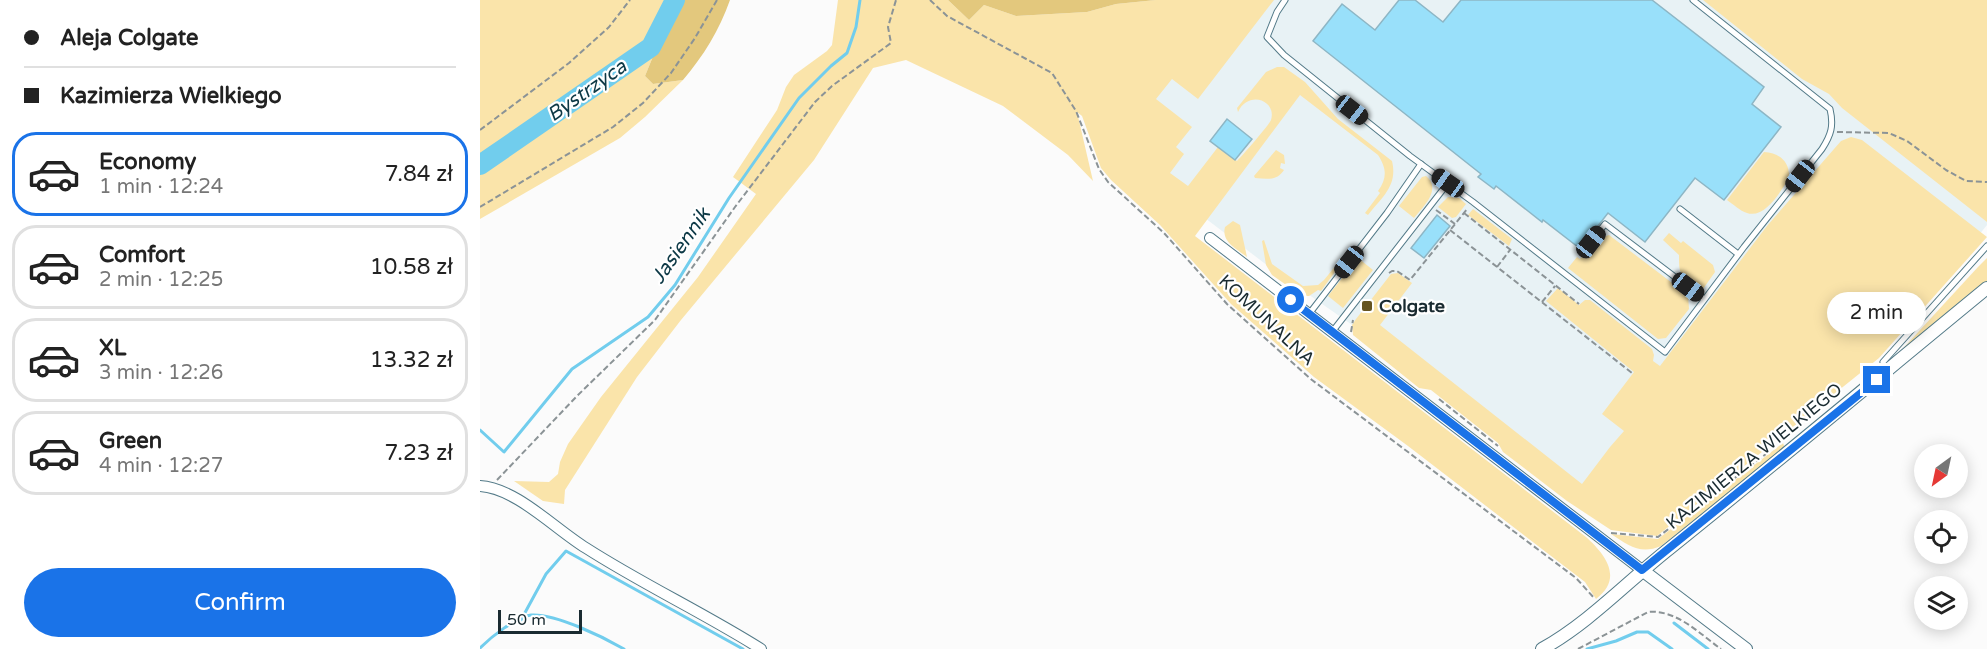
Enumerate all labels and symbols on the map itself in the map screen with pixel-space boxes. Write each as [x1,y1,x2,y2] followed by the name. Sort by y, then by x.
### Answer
[543,54,632,127] water label: Bystrzyca
[1332,92,1372,128] car
[1782,156,1818,196] car
[1428,165,1468,201] car
[646,202,717,288] water label: Jasiennik
[1573,222,1609,262] car
[1331,242,1367,282] car
[1668,269,1708,305] car
[1214,270,1320,370] street label: KOMUNALNA
[1277,286,1304,313] route start
[1828,293,1926,335] callout: 2 min
[1379,295,1445,317] place label: Colgate
[1360,299,1374,313] marker: Colgate
[1863,366,1890,393] route end
[1662,378,1846,534] street label: KAZIMIERZA WIELKIEGO
[1914,444,1968,498] north arrow
[498,607,582,634] scale bar

